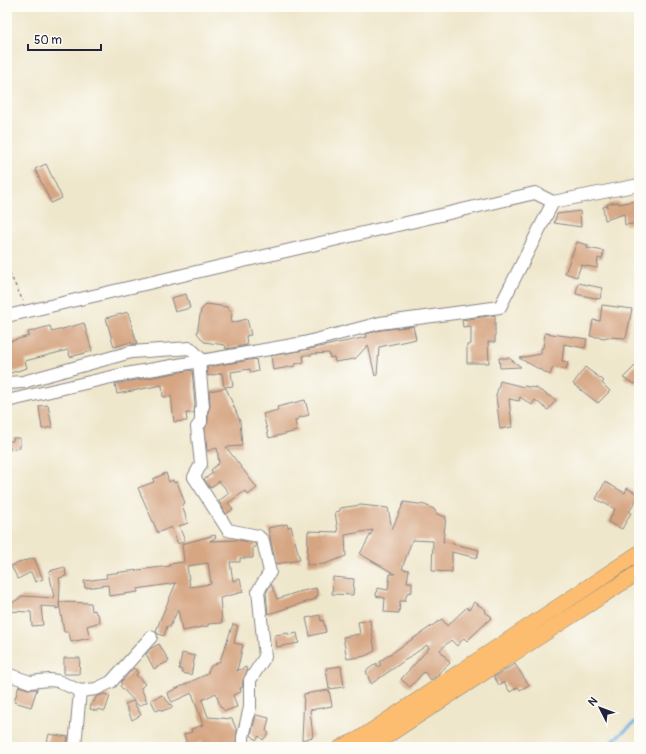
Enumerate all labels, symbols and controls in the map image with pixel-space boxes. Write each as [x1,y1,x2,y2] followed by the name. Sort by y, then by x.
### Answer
[28,26,101,52] scale bar
[34,33,62,48] text: 50 m
[580,688,620,728] north arrow
[586,694,601,709] text: N

